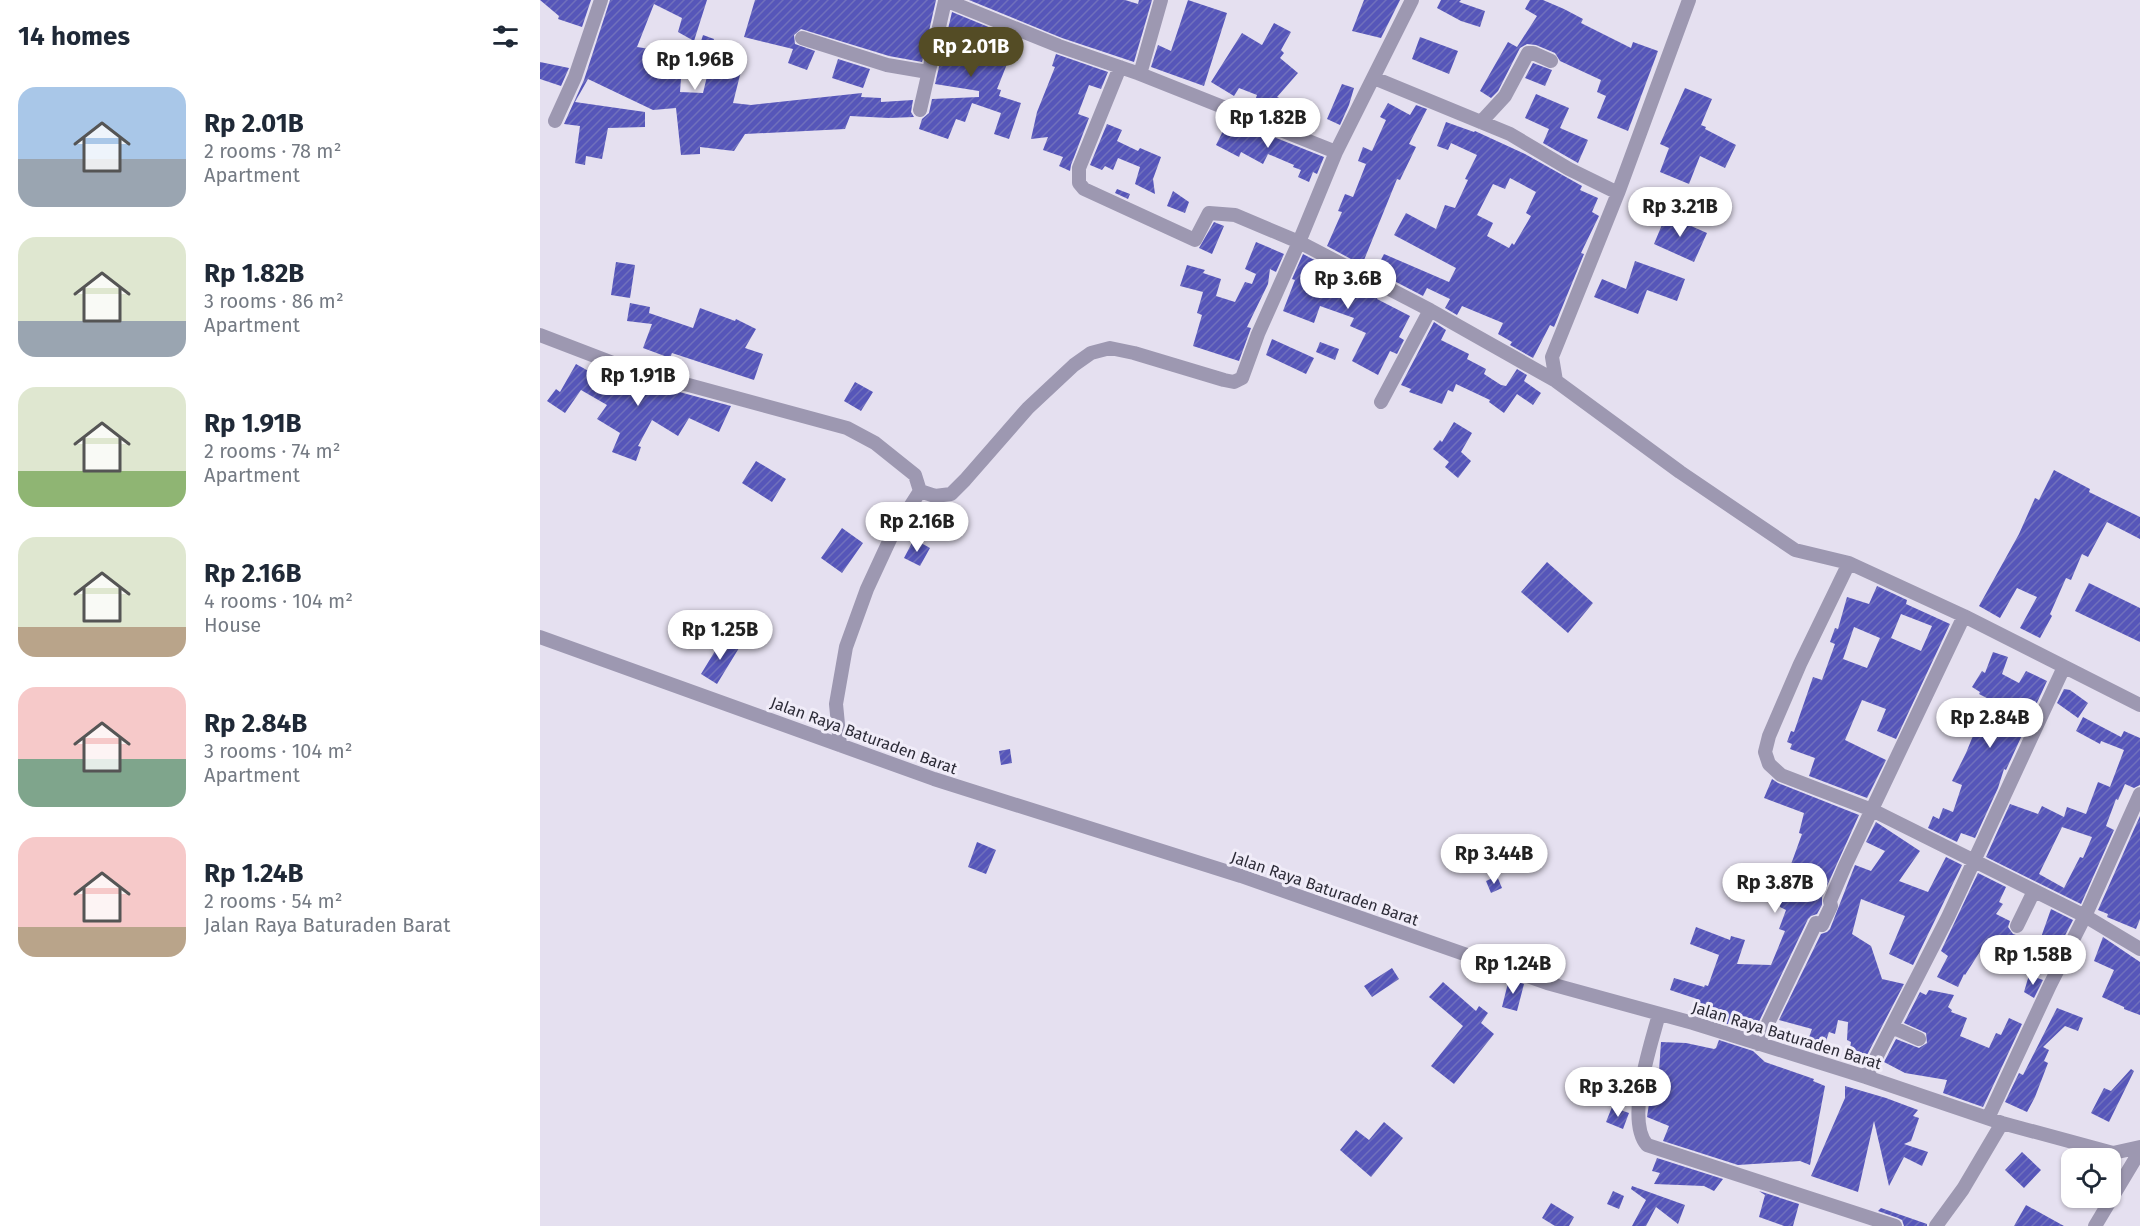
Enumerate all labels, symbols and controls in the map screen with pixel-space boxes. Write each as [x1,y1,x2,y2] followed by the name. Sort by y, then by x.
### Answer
[489,20,522,53] icon: filters
[18,21,130,52] text: 14 homes
[909,27,1033,78] pin: Rp 2.01B
[933,34,1009,58] text: Rp 2.01B
[633,40,757,91] pin: Rp 1.96B
[656,47,734,71] text: Rp 1.96B
[1206,98,1330,149] pin: Rp 1.82B
[1229,105,1307,129] text: Rp 1.82B
[204,108,304,139] text: Rp 2.01B
[66,111,138,183] icon: home
[204,139,341,163] text: 2 rooms · 78 m²
[204,163,300,187] text: Apartment
[1618,187,1742,238] pin: Rp 3.21B
[1642,194,1718,218] text: Rp 3.21B
[204,258,304,289] text: Rp 1.82B
[1293,259,1403,310] pin: Rp 3.6B
[66,261,138,333] icon: home
[1314,266,1382,290] text: Rp 3.6B
[204,289,344,313] text: 3 rooms · 86 m²
[204,313,300,337] text: Apartment
[576,356,700,407] pin: Rp 1.91B
[600,363,676,387] text: Rp 1.91B
[204,408,302,439] text: Rp 1.91B
[66,411,138,483] icon: home
[204,439,341,463] text: 2 rooms · 74 m²
[204,463,300,487] text: Apartment
[855,502,979,553] pin: Rp 2.16B
[879,509,955,533] text: Rp 2.16B
[204,558,302,589] text: Rp 2.16B
[66,561,138,633] icon: home
[204,589,353,613] text: 4 rooms · 104 m²
[658,610,782,661] pin: Rp 1.25B
[204,613,261,637] text: House
[682,617,758,641] text: Rp 1.25B
[768,693,960,778] street label: Jalan Raya Baturaden Barat
[1928,698,2052,749] pin: Rp 2.84B
[1950,705,2030,729] text: Rp 2.84B
[204,708,307,739] text: Rp 2.84B
[66,711,138,783] icon: home
[204,739,352,763] text: 3 rooms · 104 m²
[204,763,300,787] text: Apartment
[1432,834,1556,885] pin: Rp 3.44B
[1455,841,1533,865] text: Rp 3.44B
[1229,847,1421,930] street label: Jalan Raya Baturaden Barat
[204,858,303,889] text: Rp 1.24B
[66,861,138,933] icon: home
[1713,863,1837,914] pin: Rp 3.87B
[1736,870,1814,894] text: Rp 3.87B
[204,889,343,913] text: 2 rooms · 54 m²
[204,913,450,937] text: Jalan Raya Baturaden Barat
[1971,935,2095,986] pin: Rp 1.58B
[1994,942,2072,966] text: Rp 1.58B
[1451,944,1575,995] pin: Rp 1.24B
[1475,951,1551,975] text: Rp 1.24B
[1690,998,1884,1073] street label: Jalan Raya Baturaden Barat
[1556,1067,1680,1118] pin: Rp 3.26B
[1579,1074,1657,1098] text: Rp 3.26B
[2061,1148,2121,1208] map controls
[2061,1148,2121,1208] button: locate

